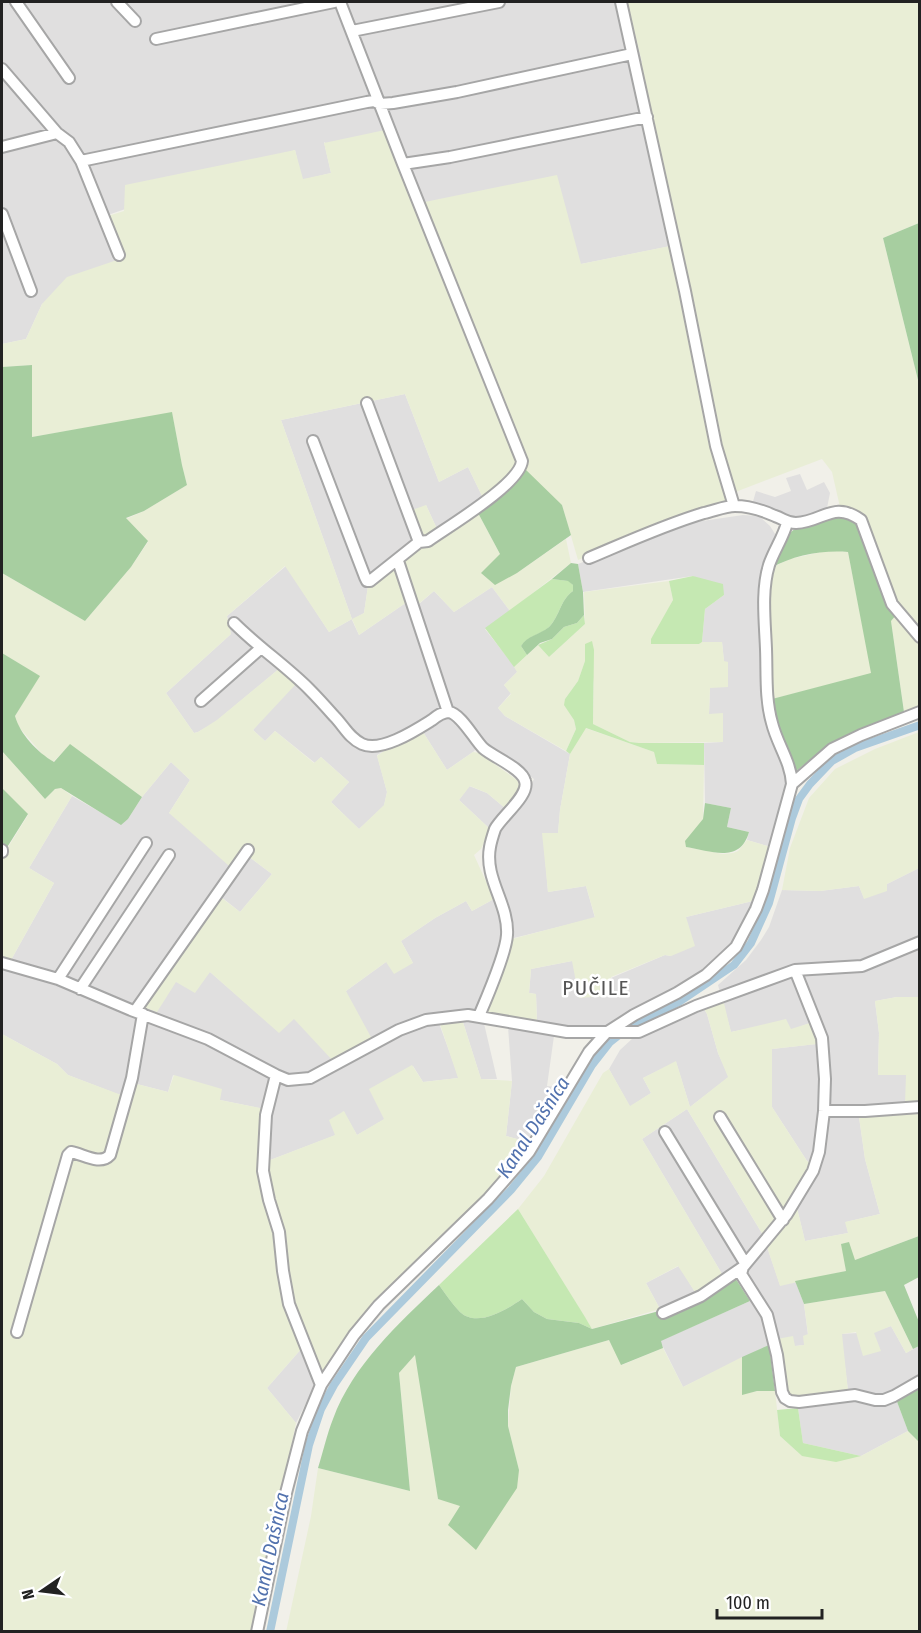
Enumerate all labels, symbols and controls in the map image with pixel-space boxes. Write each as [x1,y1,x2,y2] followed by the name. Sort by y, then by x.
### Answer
[562,975,630,1001] district label: PUČILE
[491,1072,575,1182] water label: Kanal Dašnica
[246,1490,294,1608] water label: Kanal Dašnica
[12,1561,72,1621] north arrow
[717,1582,822,1620] scale bar
[18,1588,38,1601] text: N
[726,1592,770,1614] text: 100 m

